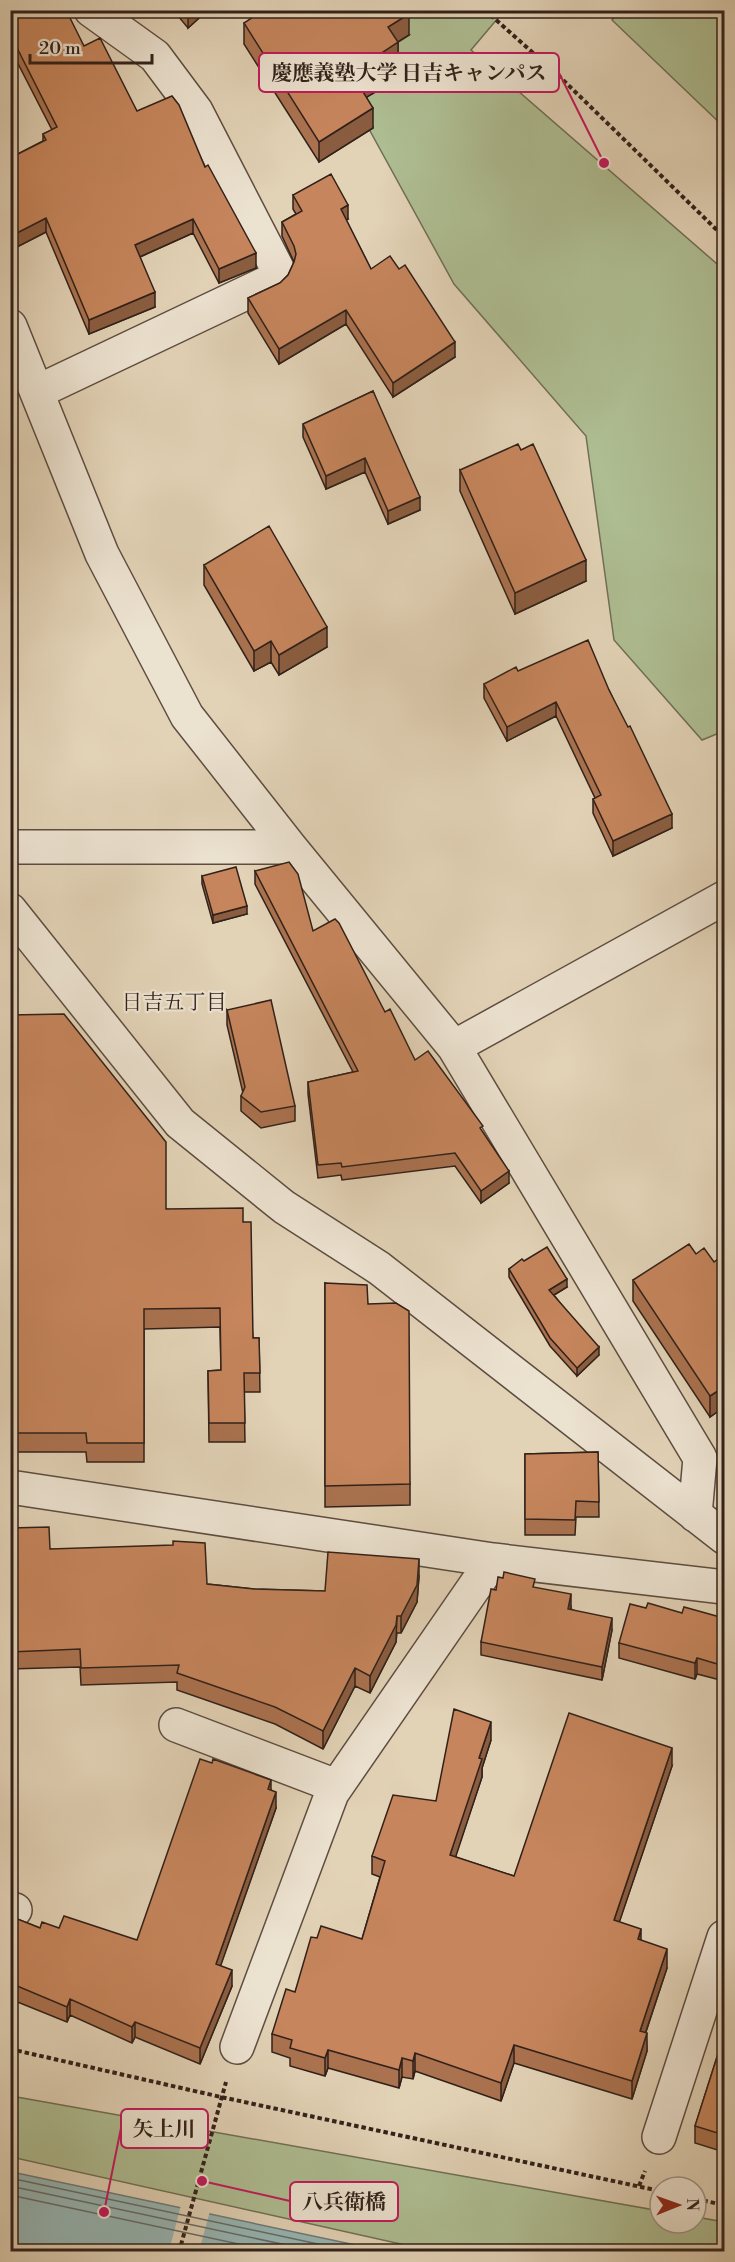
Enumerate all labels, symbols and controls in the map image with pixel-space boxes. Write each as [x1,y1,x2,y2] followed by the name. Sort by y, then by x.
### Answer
[30,27,152,65] scale bar
[39,37,81,60] text: 20 m
[259,53,559,92] callout: 慶應義塾大学 日吉キャンパス
[272,61,546,87] text: 慶應義塾大学 日吉キャンパス
[122,990,227,1016] district label: 日吉五丁目
[121,2109,208,2148] callout: 矢上川
[133,2117,196,2143] text: 矢上川
[648,2175,708,2235] north arrow
[290,2182,398,2221] callout: 八兵衛橋
[302,2190,386,2216] text: 八兵衛橋
[682,2198,702,2212] text: N

